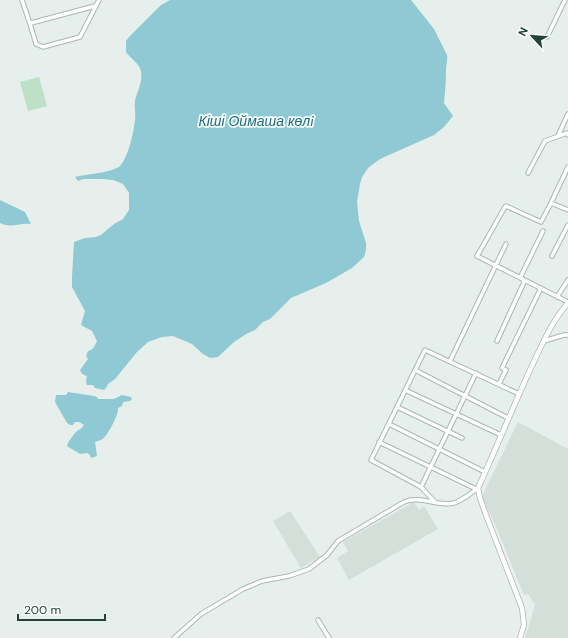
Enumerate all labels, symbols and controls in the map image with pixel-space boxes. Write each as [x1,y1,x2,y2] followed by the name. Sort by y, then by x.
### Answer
[512,16,552,56] north arrow
[515,25,531,38] text: N
[198,112,314,130] water label: Кіші Оймаша көлi
[18,596,105,622] scale bar
[24,602,61,618] text: 200 m

